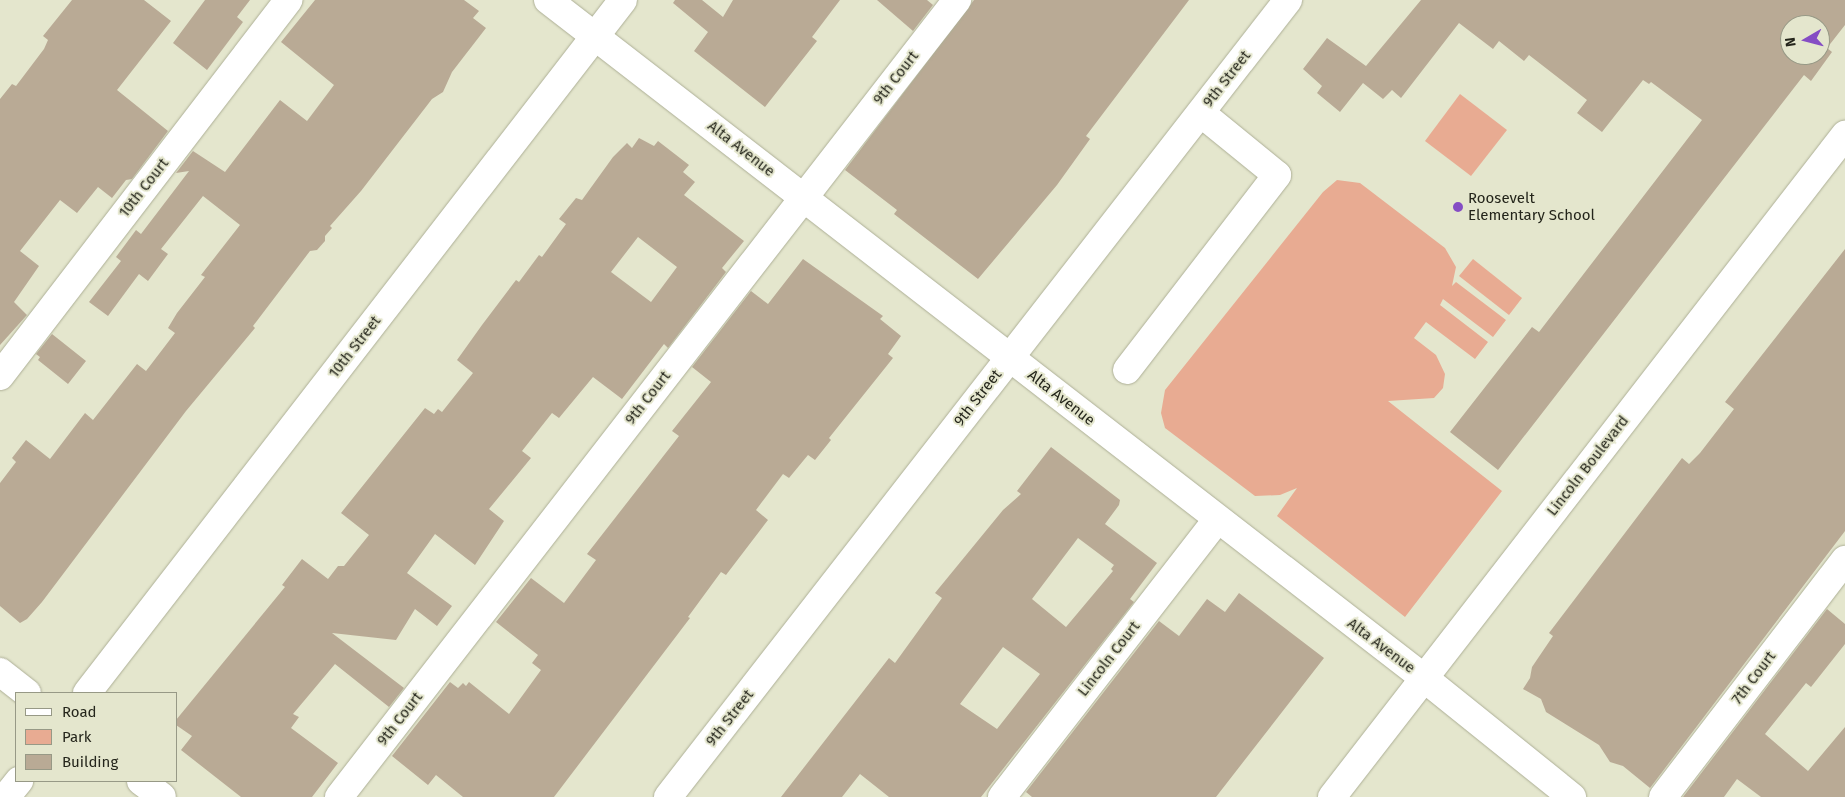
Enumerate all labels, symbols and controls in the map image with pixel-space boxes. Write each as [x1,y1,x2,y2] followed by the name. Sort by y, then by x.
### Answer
[1780,15,1830,65] north arrow
[1782,36,1800,48] text: N
[1199,47,1255,111] street label: 9th Street
[870,48,922,108] street label: 9th Court
[704,117,778,181] street label: Alta Avenue
[115,155,173,221] street label: 10th Court
[1468,189,1595,224] place label: Roosevelt Elementary School
[1452,201,1464,213] marker: Roosevelt Elementary School
[325,312,385,382] street label: 10th Street
[950,366,1006,430] street label: 9th Street
[1024,366,1098,430] street label: Alta Avenue
[622,368,674,428] street label: 9th Court
[1543,412,1633,520] street label: Lincoln Boulevard
[1344,615,1418,677] street label: Alta Avenue
[1074,618,1144,700] street label: Lincoln Court
[1728,648,1780,708] street label: 7th Court
[702,686,758,750] street label: 9th Street
[374,689,426,749] street label: 9th Court
[15,692,178,782] legend
[62,703,97,721] text: Road
[62,728,92,746] text: Park
[62,753,118,771] text: Building

